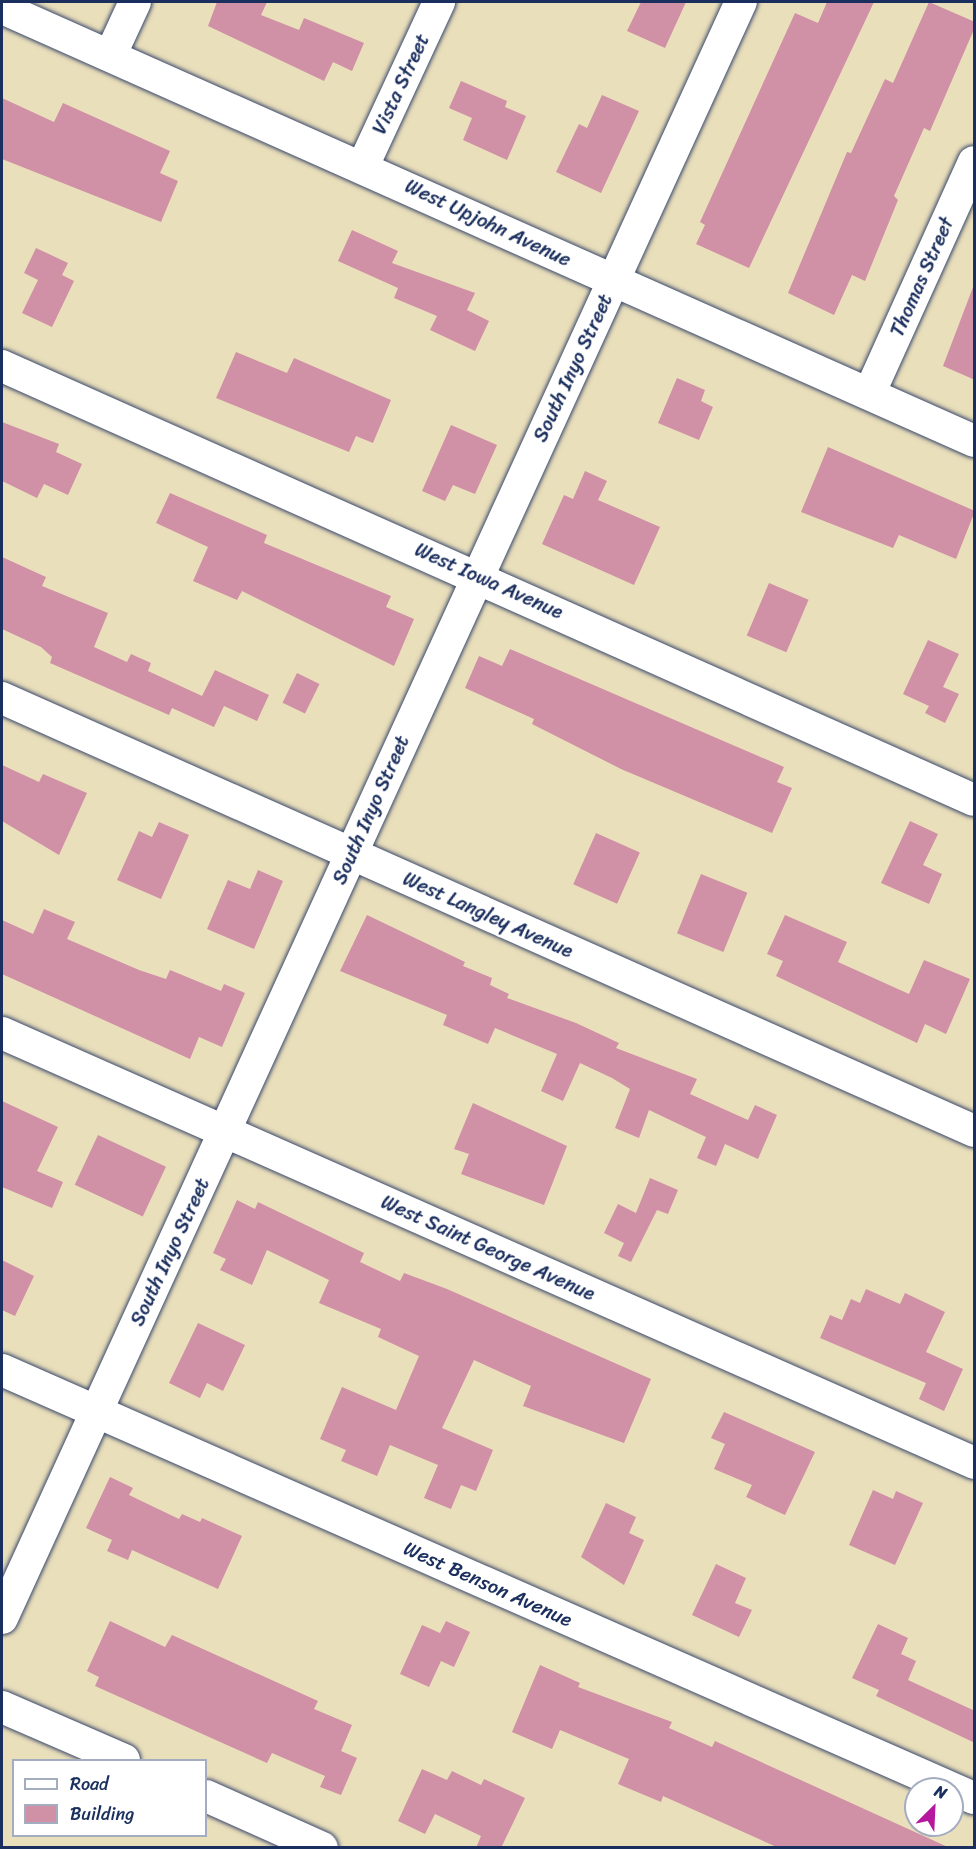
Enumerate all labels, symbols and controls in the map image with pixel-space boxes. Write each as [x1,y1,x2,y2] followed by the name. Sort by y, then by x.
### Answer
[367,30,435,138] street label: Vista Street
[402,174,574,272] street label: West Upjohn Avenue
[885,213,959,341] street label: Thomas Street
[528,290,618,446] street label: South Inyo Street
[411,538,567,624] street label: West Iowa Avenue
[327,732,415,888] street label: South Inyo Street
[399,867,577,963] street label: West Langley Avenue
[125,1174,215,1330] street label: South Inyo Street
[377,1190,599,1306] street label: West Saint George Avenue
[400,1536,576,1632] street label: West Benson Avenue
[12,1759,207,1837] legend
[70,1768,109,1800] text: Road
[930,1776,952,1807] text: N
[904,1777,964,1837] north arrow
[70,1798,134,1830] text: Building

